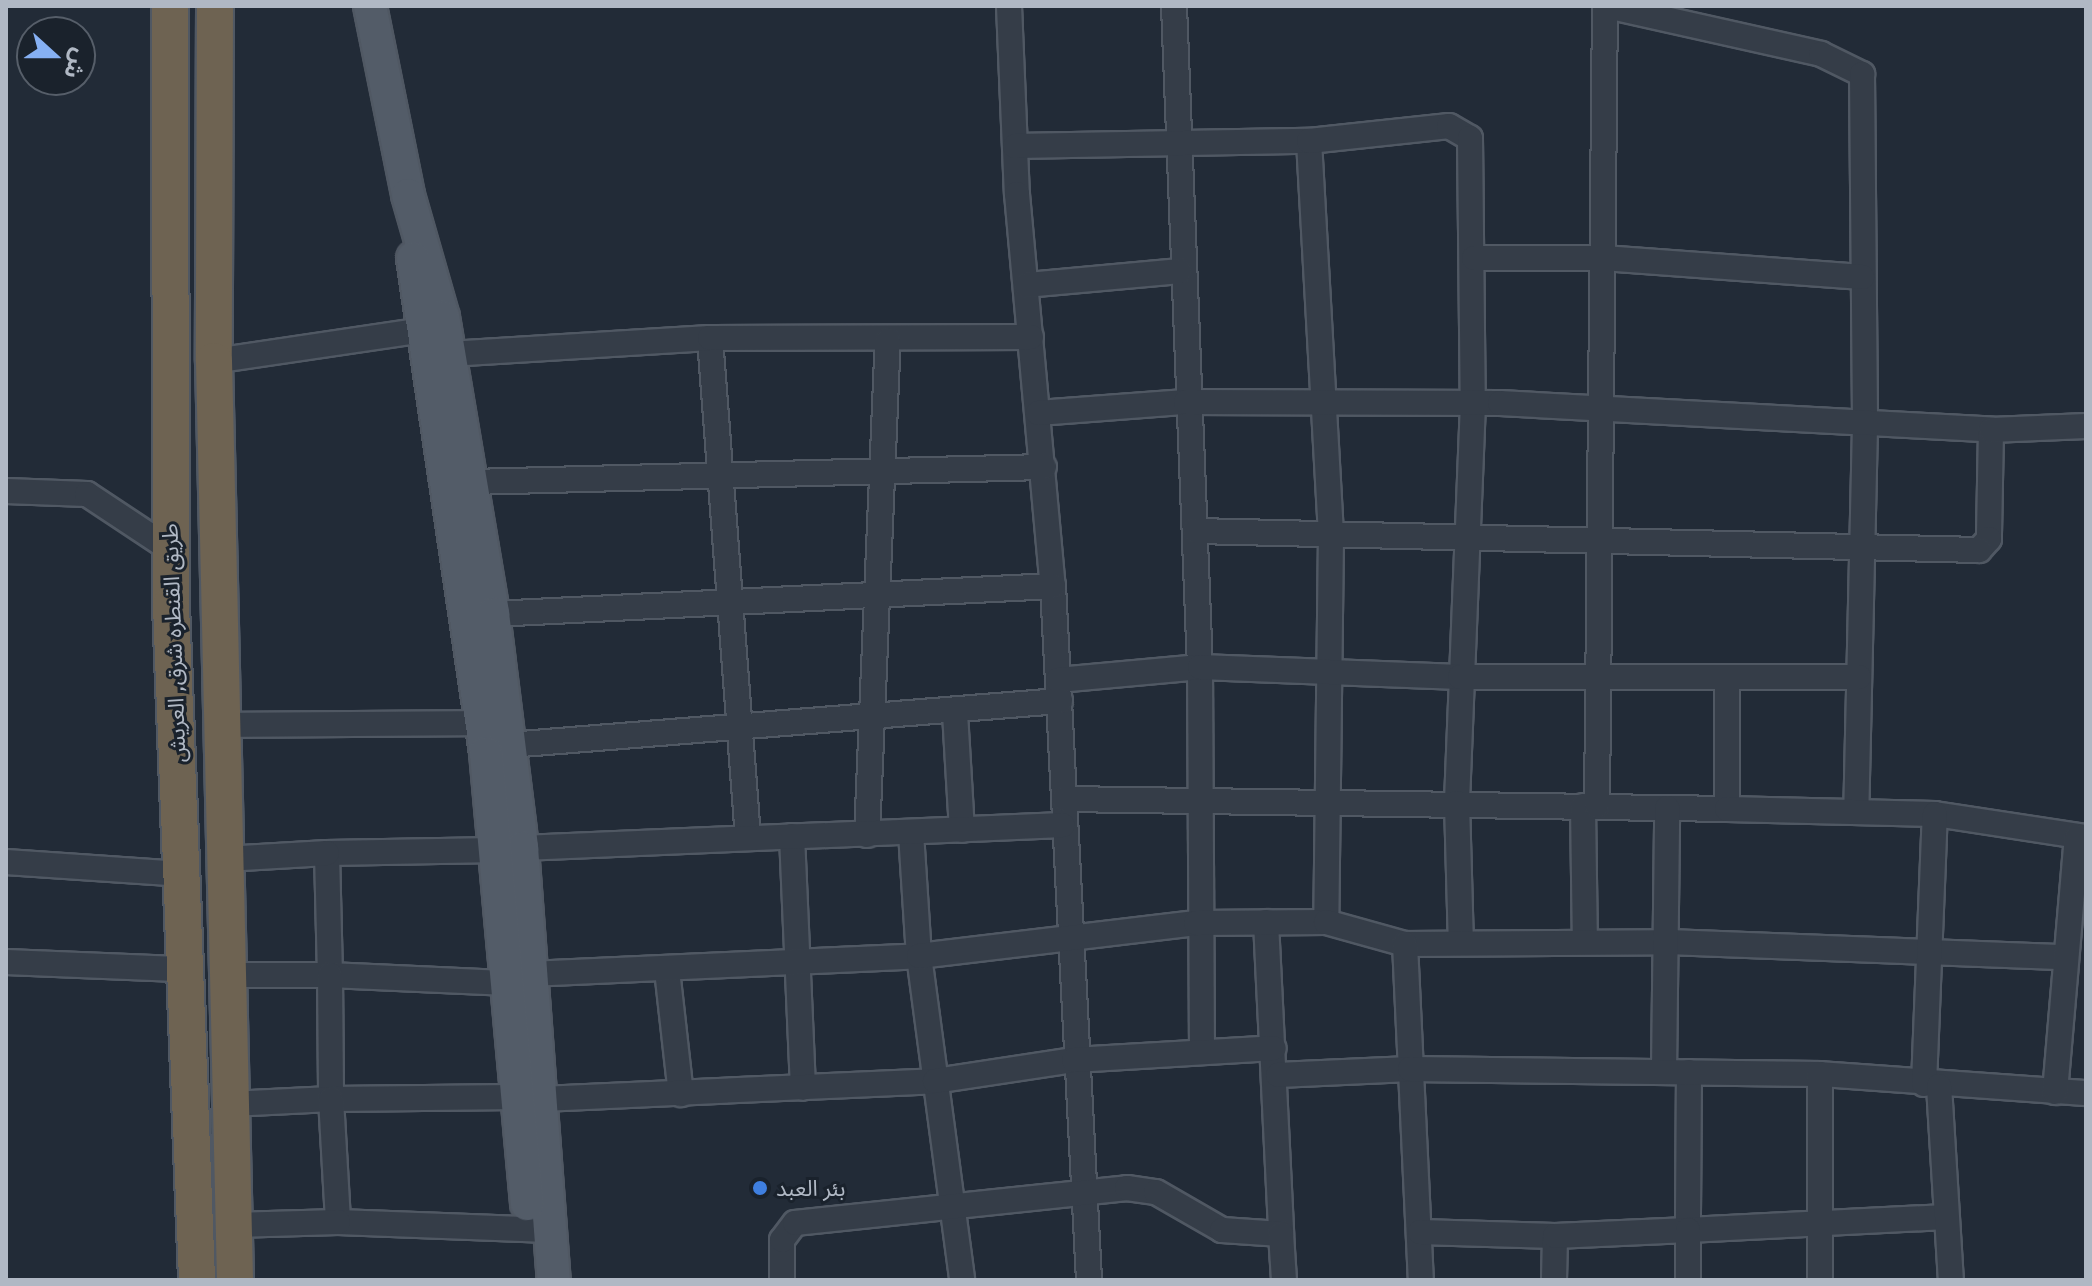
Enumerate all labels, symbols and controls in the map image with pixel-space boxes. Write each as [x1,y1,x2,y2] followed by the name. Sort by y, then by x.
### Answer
[16,16,96,96] north arrow
[59,45,95,83] text: ش
[156,523,190,763] street label: طريق القنطره شرق, العريش
[776,1175,845,1201] place label: بئر العبد
[751,1179,769,1197] marker: بئر العبد

